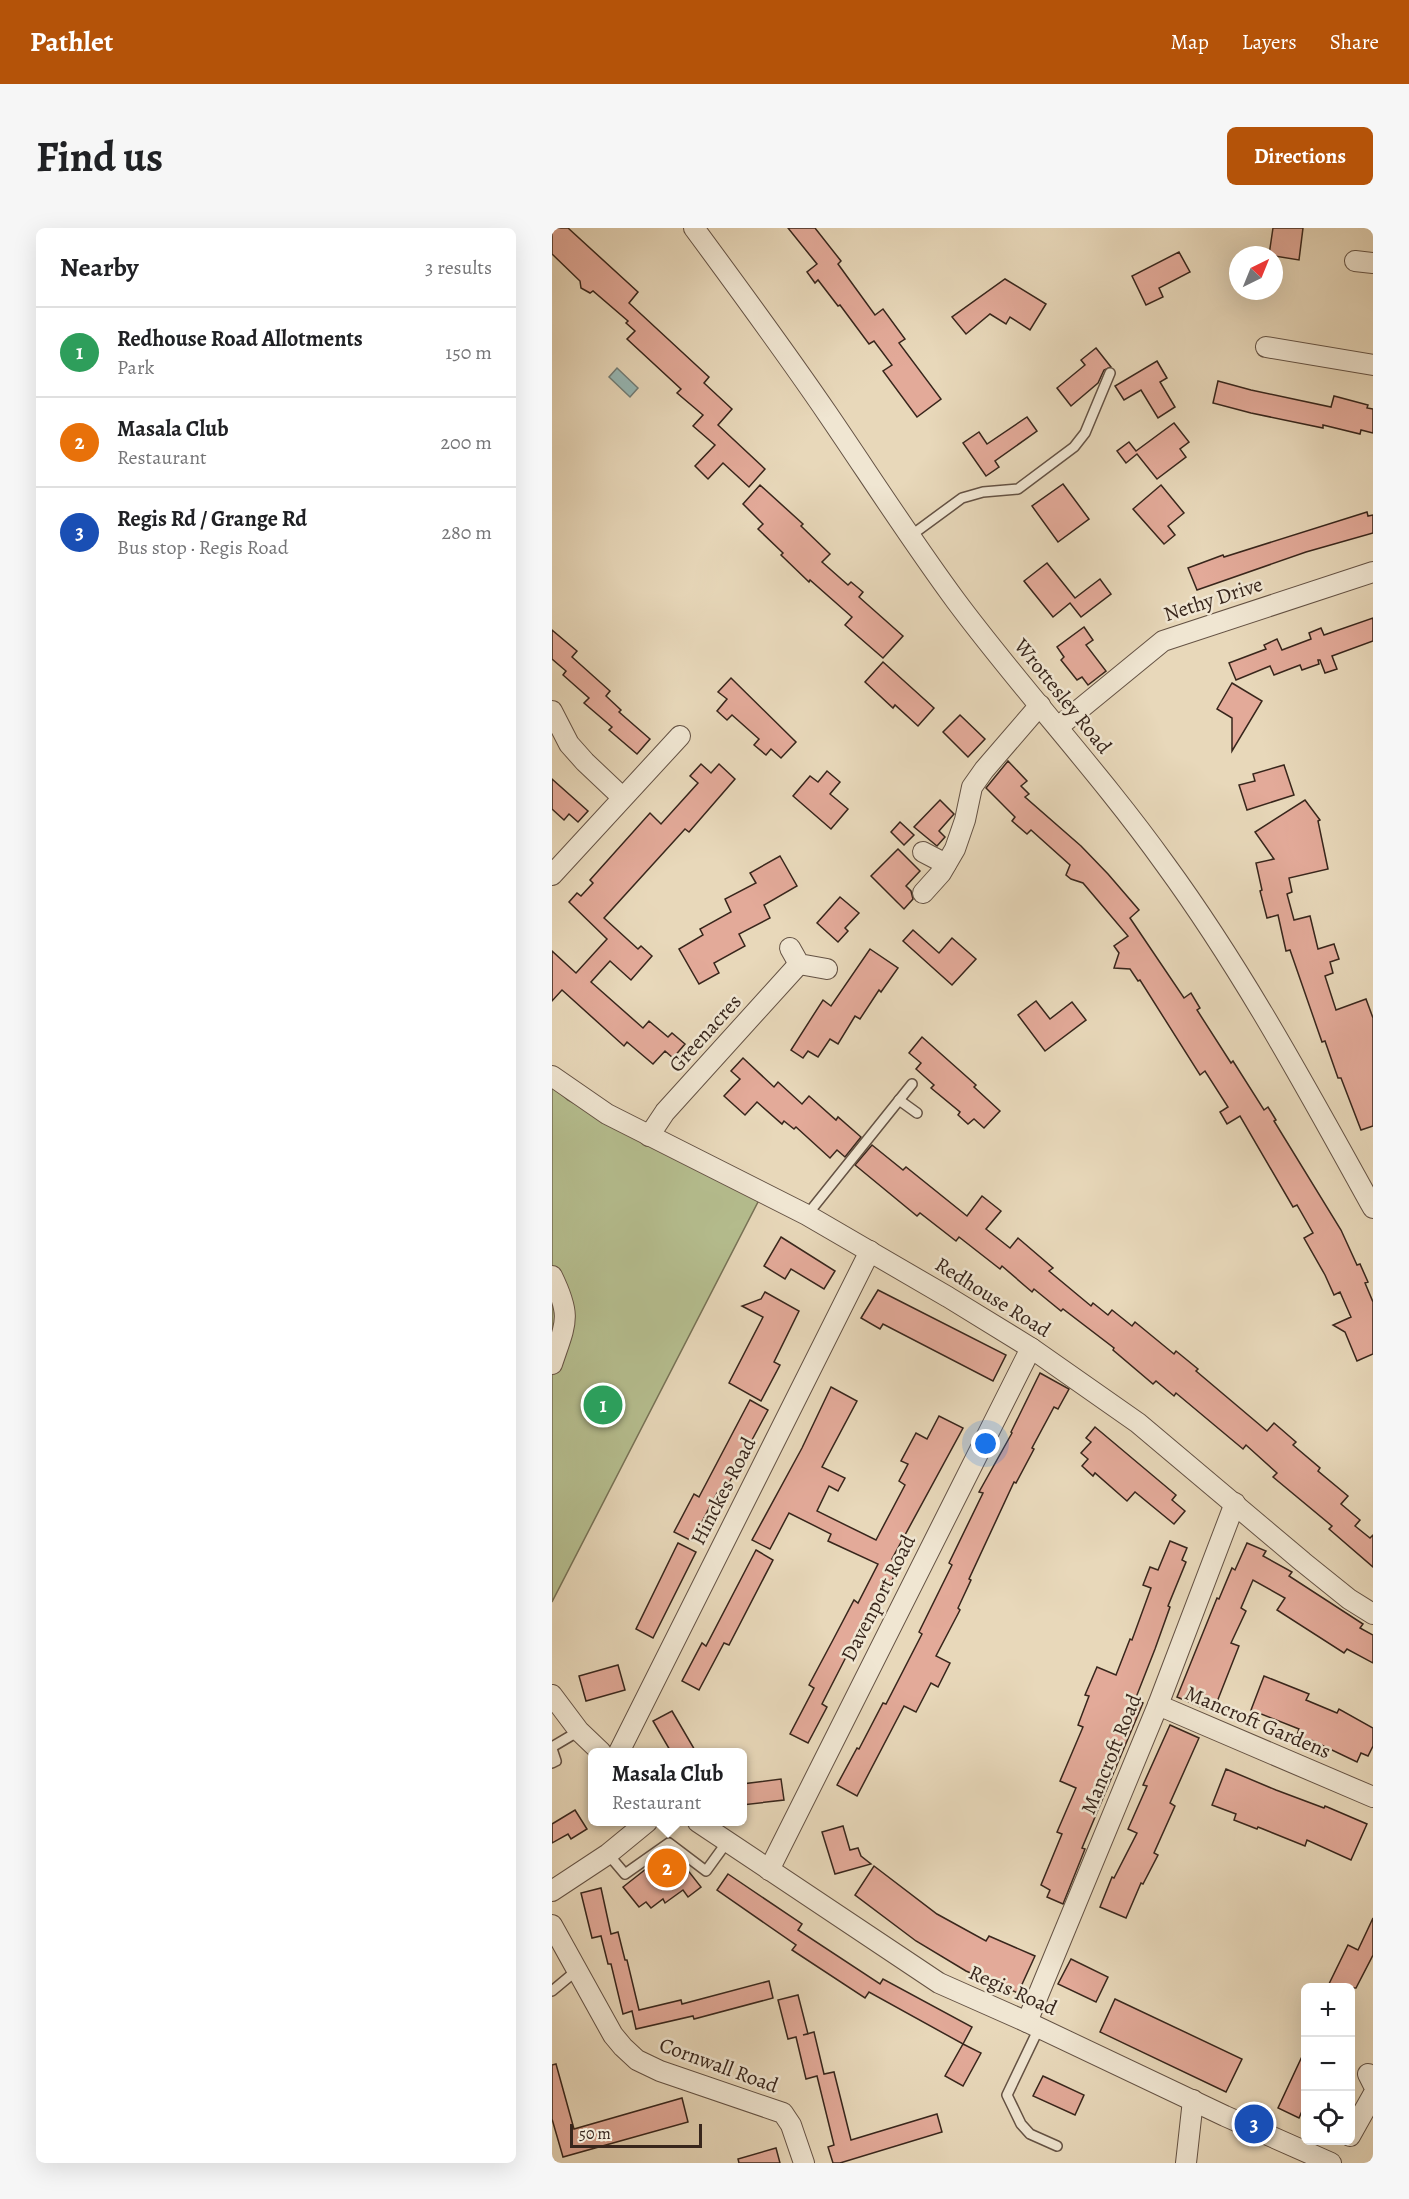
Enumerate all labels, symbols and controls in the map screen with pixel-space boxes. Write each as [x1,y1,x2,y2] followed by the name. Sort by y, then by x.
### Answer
[30,23,113,61] text: Pathlet
[1170,28,1209,56] text: Map
[1242,28,1297,56] text: Layers
[1330,28,1379,56] text: Share
[1227,127,1373,185] button: Directions
[36,128,163,185] text: Find us
[1229,246,1283,300] north arrow
[60,250,139,285] text: Nearby
[425,254,492,281] text: 3 results
[117,324,363,354] text: Redhouse Road Allotments
[76,339,83,366] text: 1
[445,339,492,366] text: 150 m
[117,354,155,381] text: Park
[117,414,229,444] text: Masala Club
[75,429,84,456] text: 2
[441,429,492,456] text: 200 m
[117,444,207,471] text: Restaurant
[117,504,307,534] text: Regis Rd / Grange Rd
[75,519,84,546] text: 3
[442,519,492,546] text: 280 m
[117,534,288,561] text: Bus stop · Regis Road
[1160,570,1266,628] street label: Nethy Drive
[1007,632,1119,760] street label: Wrottesley Road
[662,988,748,1078] street label: Greenacres
[930,1250,1057,1344] street label: Redhouse Road
[584,1382,622,1428] pin: 1
[971,1429,1000,1458] your location
[684,1432,763,1550] street label: Hinckes Road
[834,1529,922,1666] street label: Davenport Road
[1181,1679,1335,1765] street label: Mancroft Gardens
[1074,1689,1148,1818] street label: Mancroft Road
[588,1748,747,1826] popup
[612,1759,723,1789] text: Masala Club
[612,1789,701,1816] text: Restaurant
[648,1846,686,1890] pin: 2
[964,1958,1062,2022] street label: Regis Road
[1301,1983,1355,2145] map controls
[1301,1983,1355,2037] button: +
[656,2031,783,2100] street label: Cornwall Road
[1301,2037,1355,2091] button: −
[1301,2091,1355,2145] button: locate
[1234,2102,1274,2146] pin: 3
[570,2121,702,2148] scale bar
[579,2123,611,2145] text: 50 m

